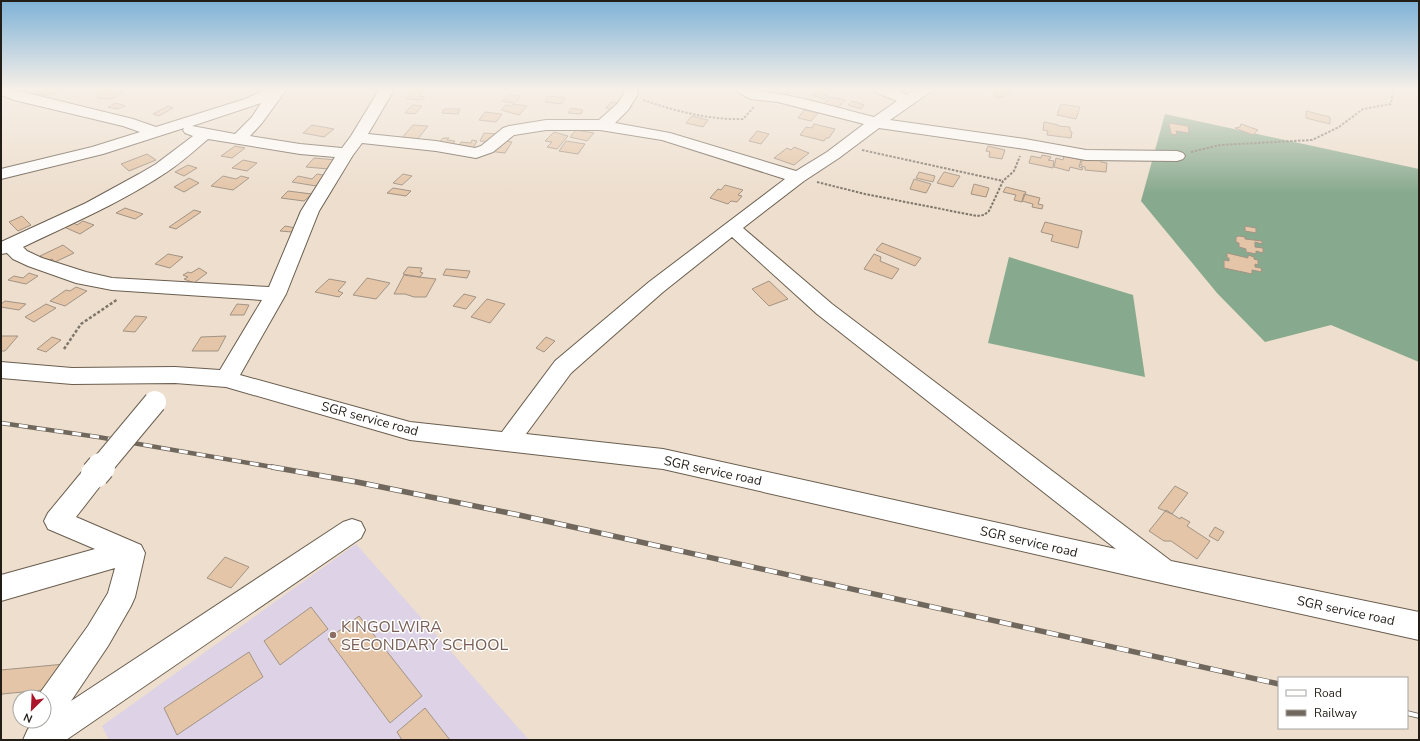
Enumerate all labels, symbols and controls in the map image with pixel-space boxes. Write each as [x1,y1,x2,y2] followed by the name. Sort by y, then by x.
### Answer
[319,397,420,441] street label: SGR service road
[662,452,763,490] street label: SGR service road
[978,522,1079,562] street label: SGR service road
[1295,592,1396,630] street label: SGR service road
[341,616,509,656] place label: KINGOLWIRA SECONDARY SCHOOL
[328,630,338,640] marker: KINGOLWIRA SECONDARY SCHOOL
[1278,677,1408,729] legend
[1314,685,1342,701] text: Road
[12,689,52,729] north arrow
[1314,705,1358,721] text: Railway
[21,709,35,726] text: N

